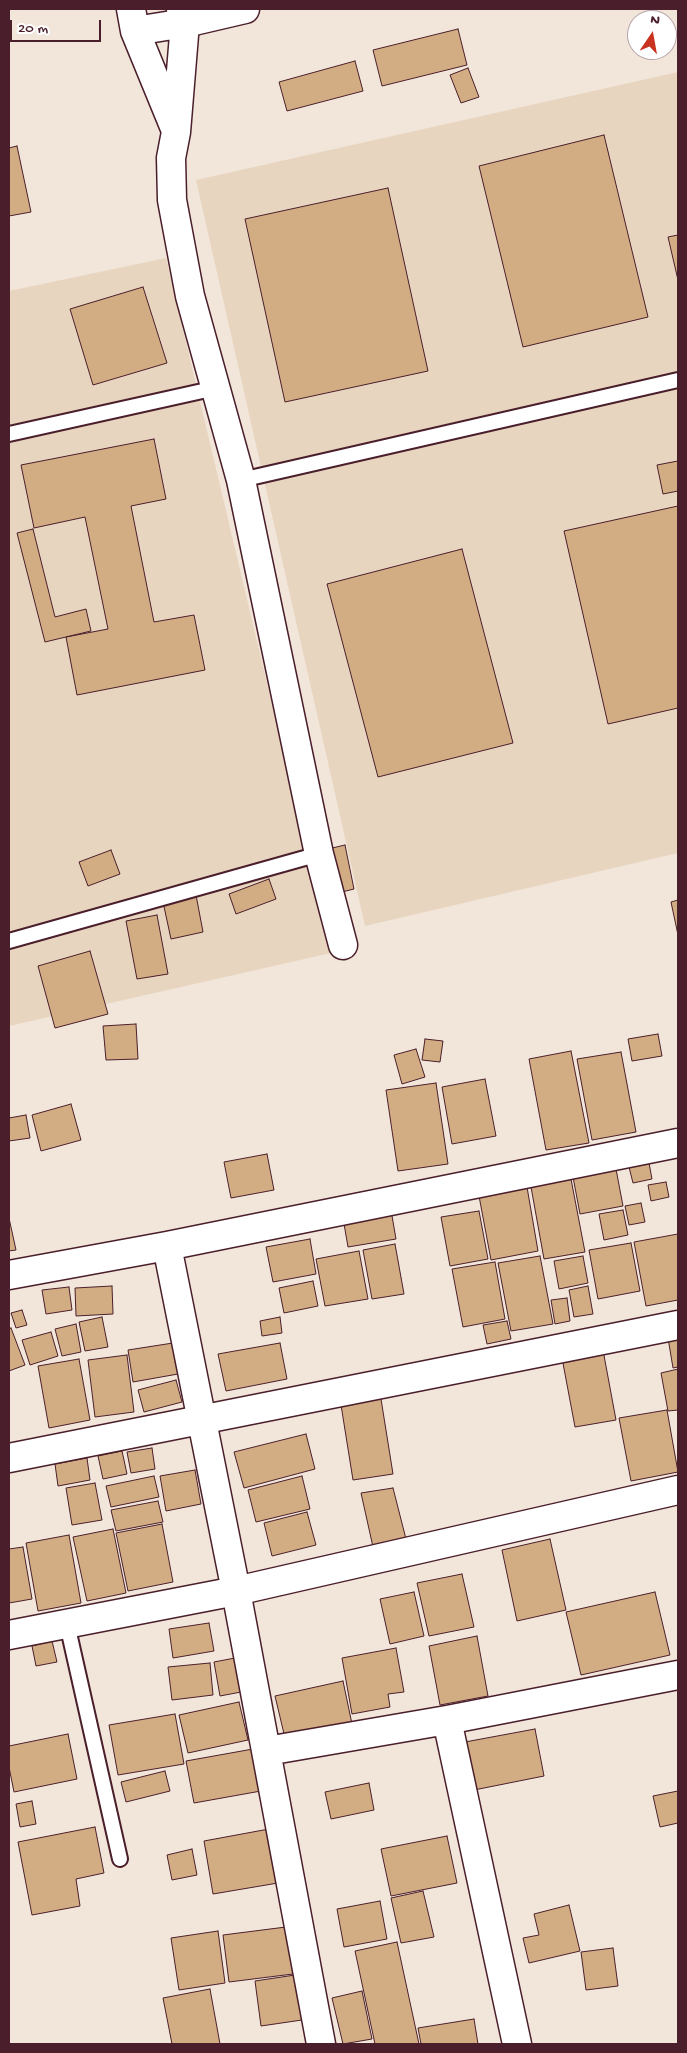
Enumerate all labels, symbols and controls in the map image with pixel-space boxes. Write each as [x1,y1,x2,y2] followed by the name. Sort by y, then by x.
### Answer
[12,10,104,42] scale bar
[627,10,677,60] north arrow
[649,12,661,30] text: N
[18,20,48,38] text: 20 m

